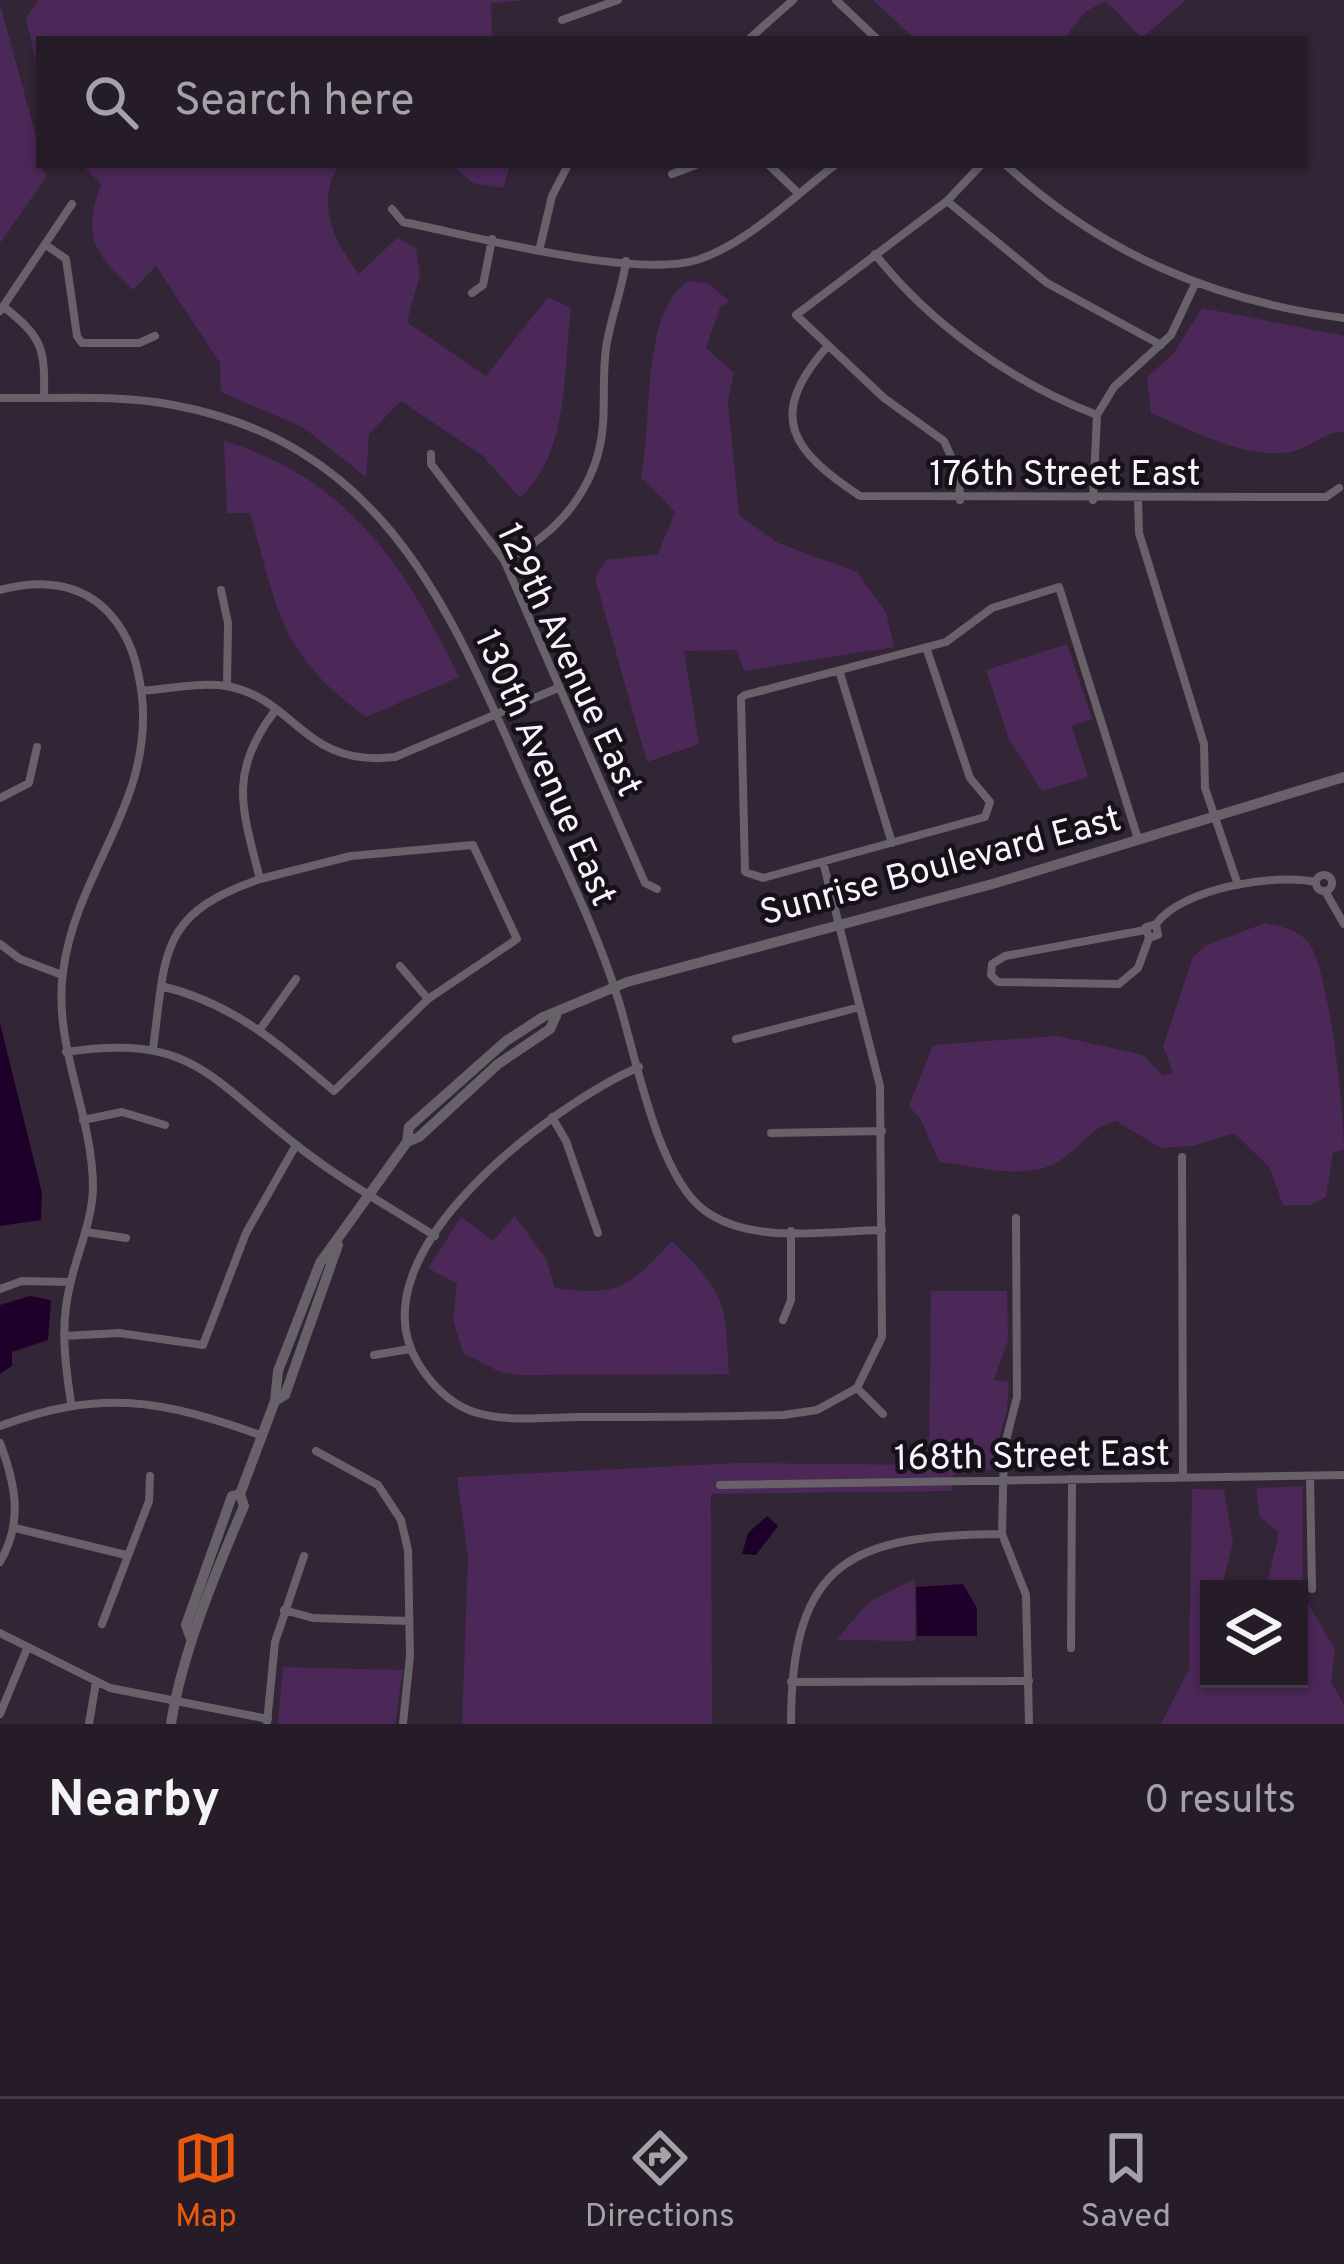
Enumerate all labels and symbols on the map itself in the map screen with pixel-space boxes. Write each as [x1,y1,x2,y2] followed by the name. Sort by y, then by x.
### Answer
[929,453,1201,499] street label: 176th Street East
[484,517,651,805] street label: 129th Avenue East
[462,623,625,914] street label: 130th Avenue East
[755,798,1127,938] street label: Sunrise Boulevard East
[894,1433,1170,1483] street label: 168th Street East

